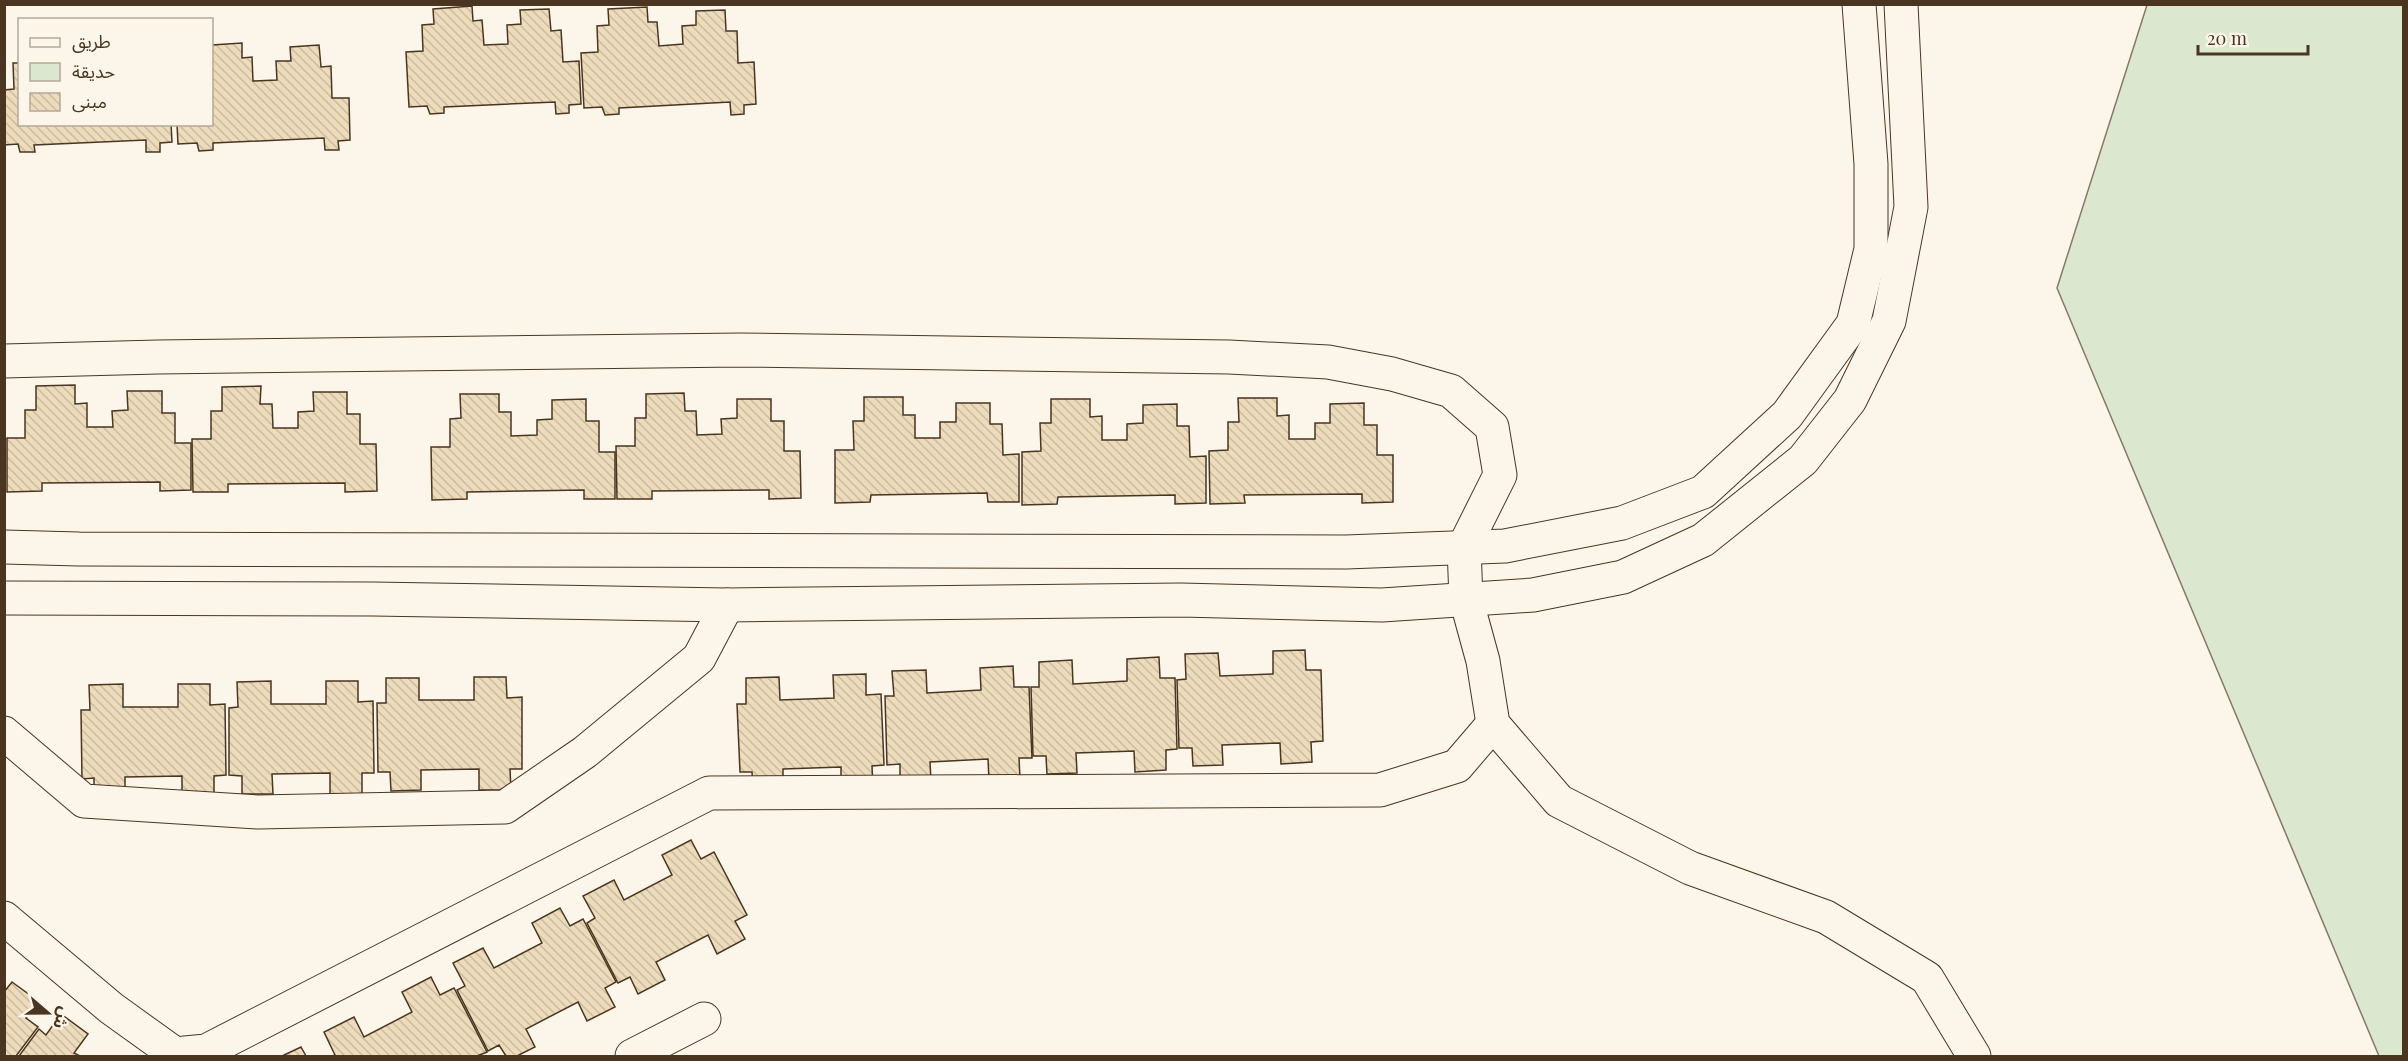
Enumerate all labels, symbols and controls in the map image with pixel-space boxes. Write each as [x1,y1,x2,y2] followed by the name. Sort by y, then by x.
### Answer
[18,18,213,126] legend
[2198,18,2308,56] scale bar
[2207,26,2247,50] text: 20 m
[72,29,111,53] text: طريق
[72,59,115,83] text: حديقة
[72,89,107,113] text: مبنى
[18,983,78,1043] north arrow
[49,1004,76,1032] text: ش

